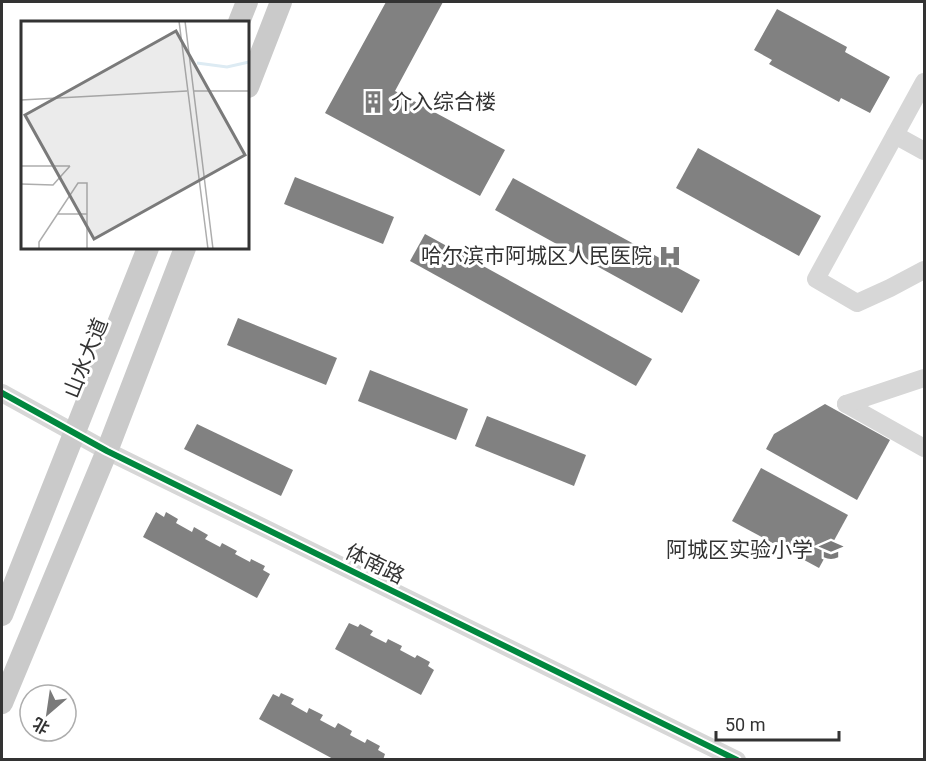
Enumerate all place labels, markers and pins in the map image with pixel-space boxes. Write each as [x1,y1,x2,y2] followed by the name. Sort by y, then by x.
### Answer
[360,89,386,115] building icon: 介入综合楼
[391,90,496,114] place label: 介入综合楼
[657,243,683,269] hospital icon: 哈尔滨市阿城区人民医院
[421,244,652,268] place label: 哈尔滨市阿城区人民医院
[818,537,844,563] school or university icon: 阿城区实验小学
[666,538,813,562] place label: 阿城区实验小学

